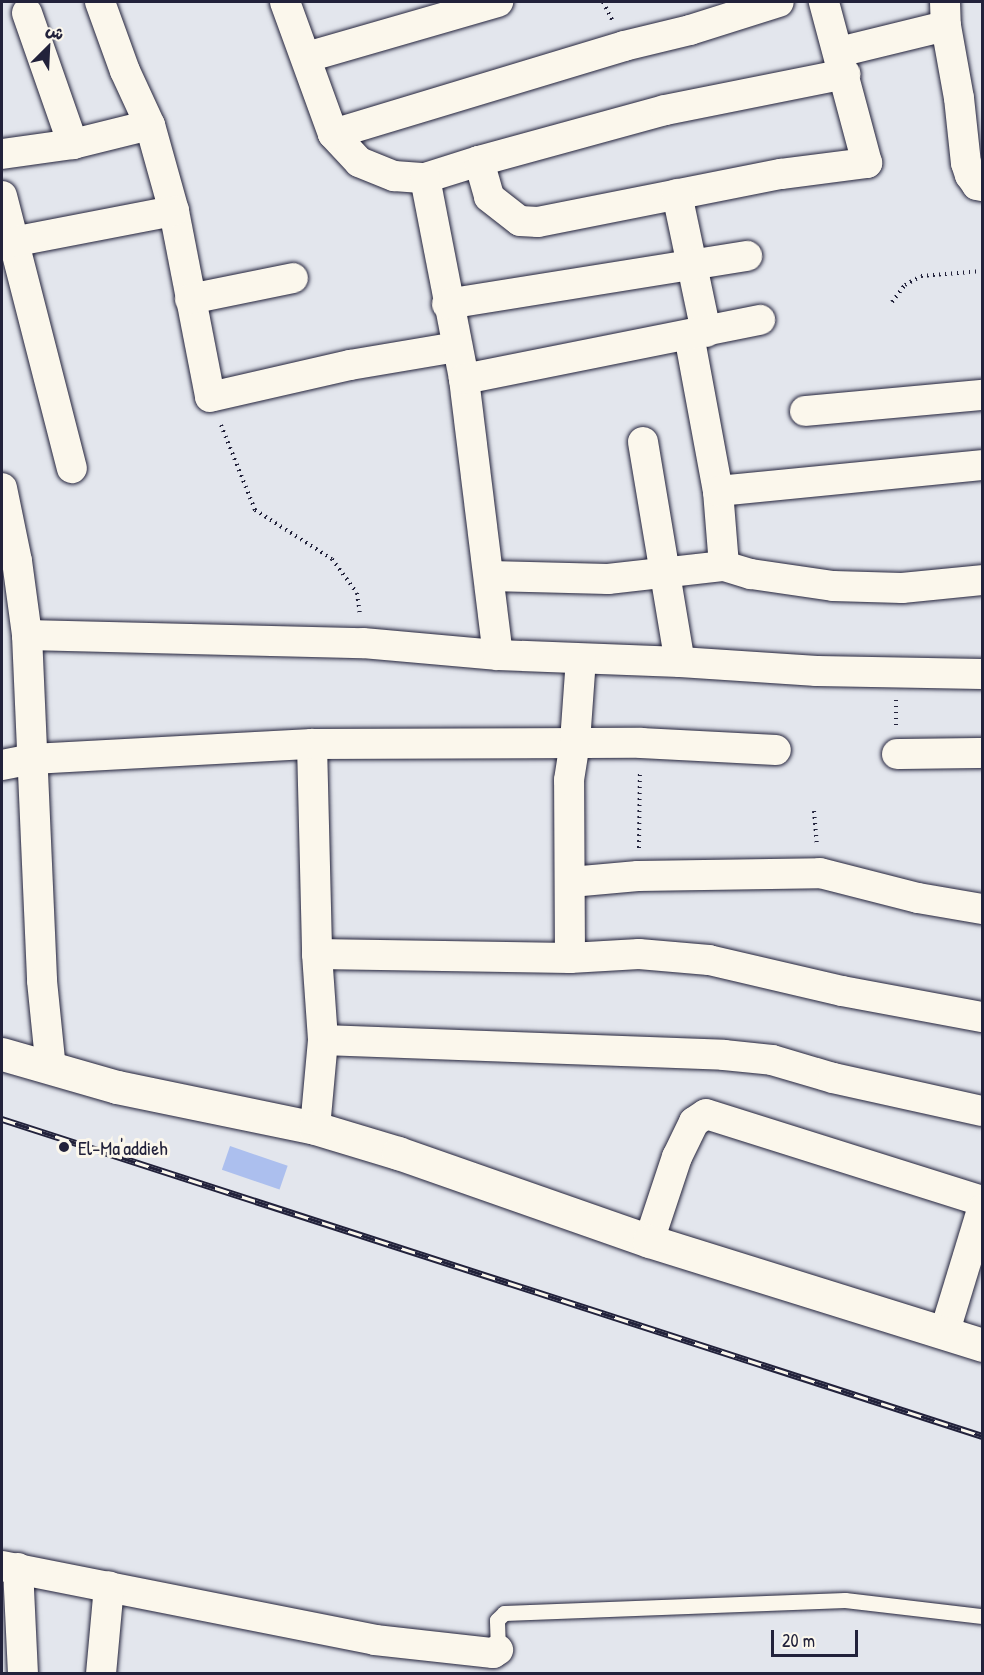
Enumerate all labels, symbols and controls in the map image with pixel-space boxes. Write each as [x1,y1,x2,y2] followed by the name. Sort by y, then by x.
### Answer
[18,18,78,78] north arrow
[43,18,68,45] text: ش
[78,1135,168,1159] place label: El-Ma'addieh
[55,1138,73,1156] marker: El-Ma'addieh
[774,1618,861,1656] scale bar
[782,1628,815,1653] text: 20 m

